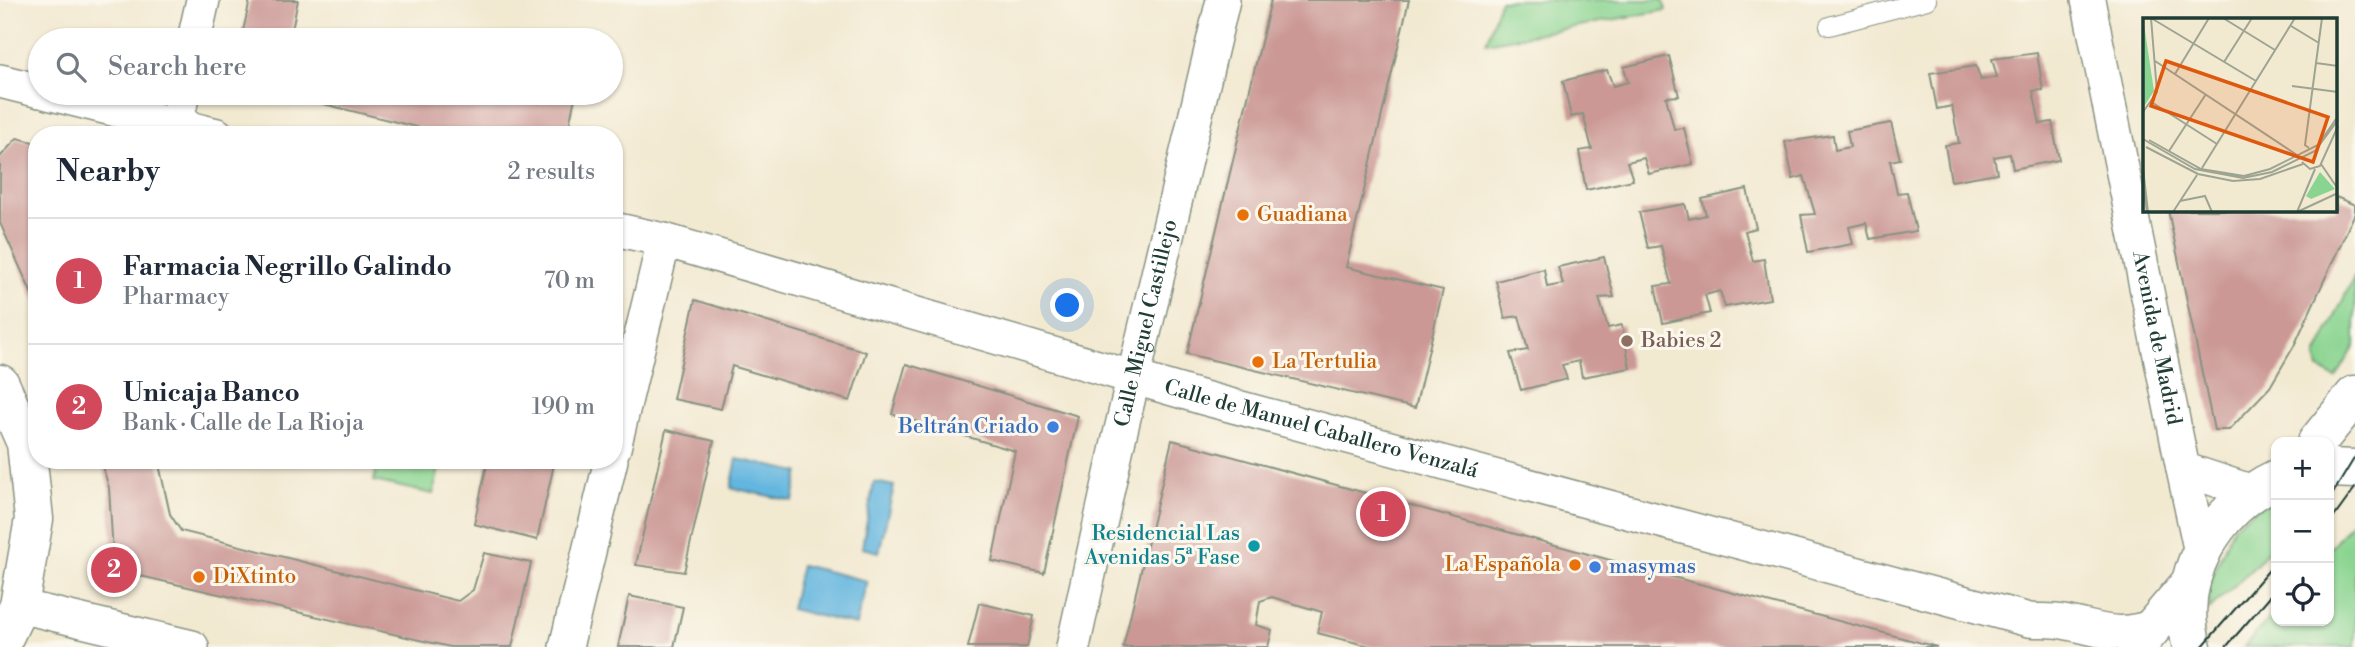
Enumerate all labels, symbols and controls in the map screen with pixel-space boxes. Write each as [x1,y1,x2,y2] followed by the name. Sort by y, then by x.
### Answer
[2143,18,2338,212] inset map
[28,28,623,105] search box
[52,48,90,86] icon: search
[108,51,247,83] text: Search here
[56,153,160,191] text: Nearby
[508,158,595,186] text: 2 results
[1257,202,1348,228] place label: Guadiana
[1235,207,1251,223] marker: Guadiana
[1109,217,1184,430] street label: Calle Miguel Castillejo
[2126,248,2187,427] street label: Avenida de Madrid
[123,251,452,283] text: Farmacia Negrillo Galindo
[73,267,85,295] text: 1
[544,267,595,295] text: 70 m
[123,283,229,311] text: Pharmacy
[1050,288,1084,322] your location
[1640,328,1721,354] place label: Babies 2
[1619,333,1635,349] marker: Babies 2
[1272,349,1378,375] place label: La Tertulia
[1250,354,1266,370] marker: La Tertulia
[1161,374,1481,484] street label: Calle de Manuel Caballero Venzalá
[123,377,300,409] text: Unicaja Banco
[72,393,86,421] text: 2
[532,393,595,421] text: 190 m
[123,409,364,437] text: Bank · Calle de La Rioja
[897,414,1039,440] place label: Beltrán Criado
[1045,419,1061,435] marker: Beltrán Criado
[2271,437,2334,626] map controls
[2271,437,2334,500] button: +
[1360,488,1406,540] pin: 1
[2271,500,2334,563] button: −
[1083,521,1240,571] place label: Residencial Las Avenidas 5ª Fase
[1246,538,1262,554] marker: Residencial Las Avenidas 5ª Fase
[91,544,137,596] pin: 2
[1445,552,1561,578] place label: La Española
[1609,554,1696,580] place label: masymas
[1567,557,1583,573] marker: La Española
[1587,559,1603,575] marker: masymas
[2271,563,2334,626] button: locate
[213,564,296,590] place label: DiXtinto
[191,569,207,585] marker: DiXtinto

